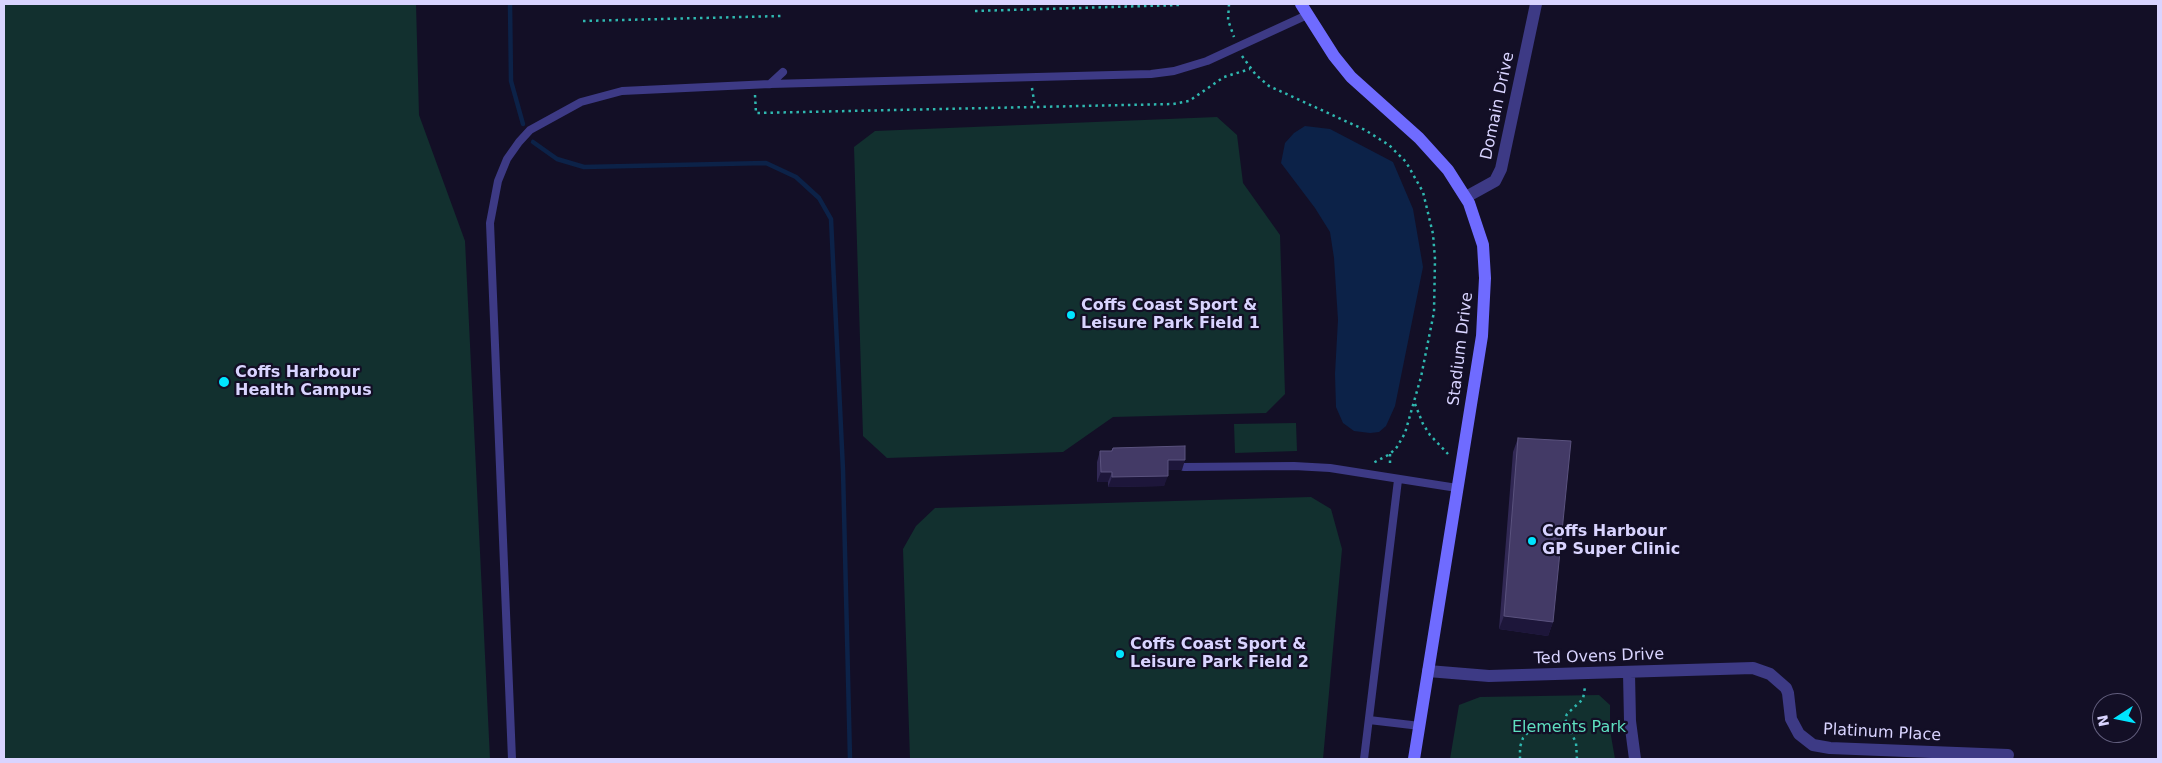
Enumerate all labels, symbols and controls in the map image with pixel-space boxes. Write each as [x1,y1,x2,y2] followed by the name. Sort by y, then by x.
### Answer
[1477,50,1519,162] street label: Domain Drive
[1445,291,1477,407] street label: Stadium Drive
[1081,296,1260,334] place label: Coffs Coast Sport & Leisure Park Field 1
[1065,309,1077,321] marker: Coffs Coast Sport & Leisure Park Field 1
[235,363,372,401] place label: Coffs Harbour Health Campus
[217,375,231,389] marker: Coffs Harbour Health Campus
[1542,522,1680,560] place label: Coffs Harbour GP Super Clinic
[1526,535,1538,547] marker: Coffs Harbour GP Super Clinic
[1130,635,1309,673] place label: Coffs Coast Sport & Leisure Park Field 2
[1534,645,1664,669] street label: Ted Ovens Drive
[1114,648,1126,660] marker: Coffs Coast Sport & Leisure Park Field 2
[2092,693,2142,743] north arrow
[2094,713,2112,728] text: N
[1512,718,1626,738] park label: Elements Park
[1823,720,1941,746] street label: Platinum Place

